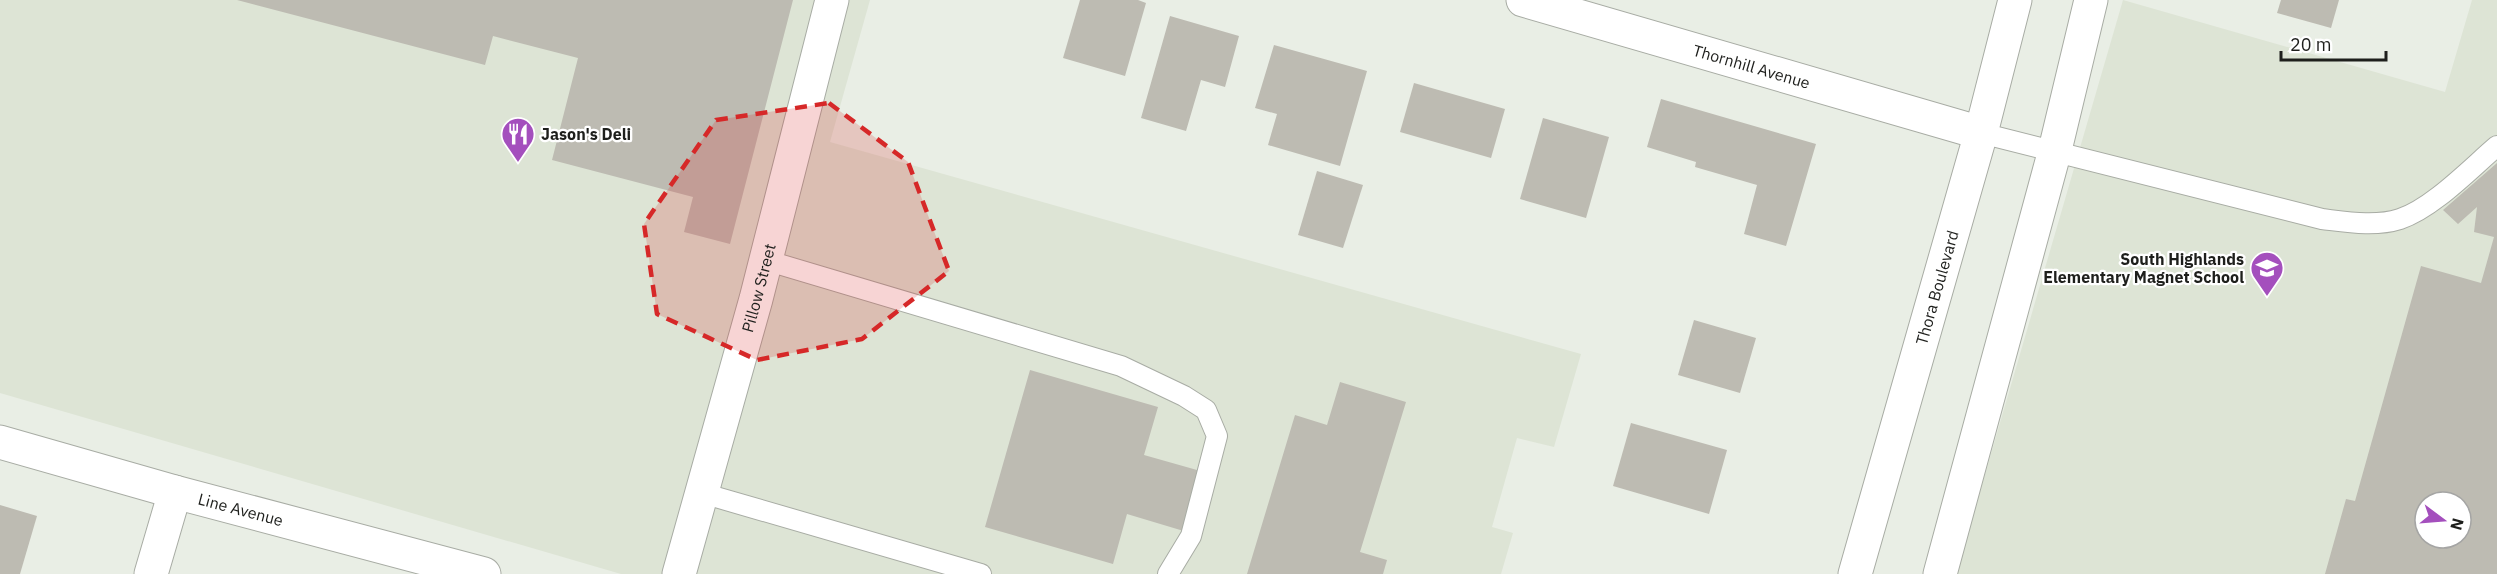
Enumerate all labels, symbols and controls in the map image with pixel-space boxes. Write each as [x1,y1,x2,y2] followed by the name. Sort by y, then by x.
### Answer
[2281,24,2386,62] scale bar
[2290,33,2332,56] text: 20 m
[1691,40,1813,93] street label: Thornhill Avenue
[500,116,536,163] restaurant icon: Jason's Deli
[541,124,631,144] place label: Jason's Deli
[1911,228,1963,347] street label: Thora Boulevard
[737,241,780,335] street label: Pillow Street
[2043,249,2244,287] place label: South Highlands Elementary Magnet School
[2249,250,2285,297] school or university icon: South Highlands Elementary Magnet School
[196,489,286,530] street label: Line Avenue
[2413,490,2473,550] north arrow
[2446,516,2469,532] text: N

